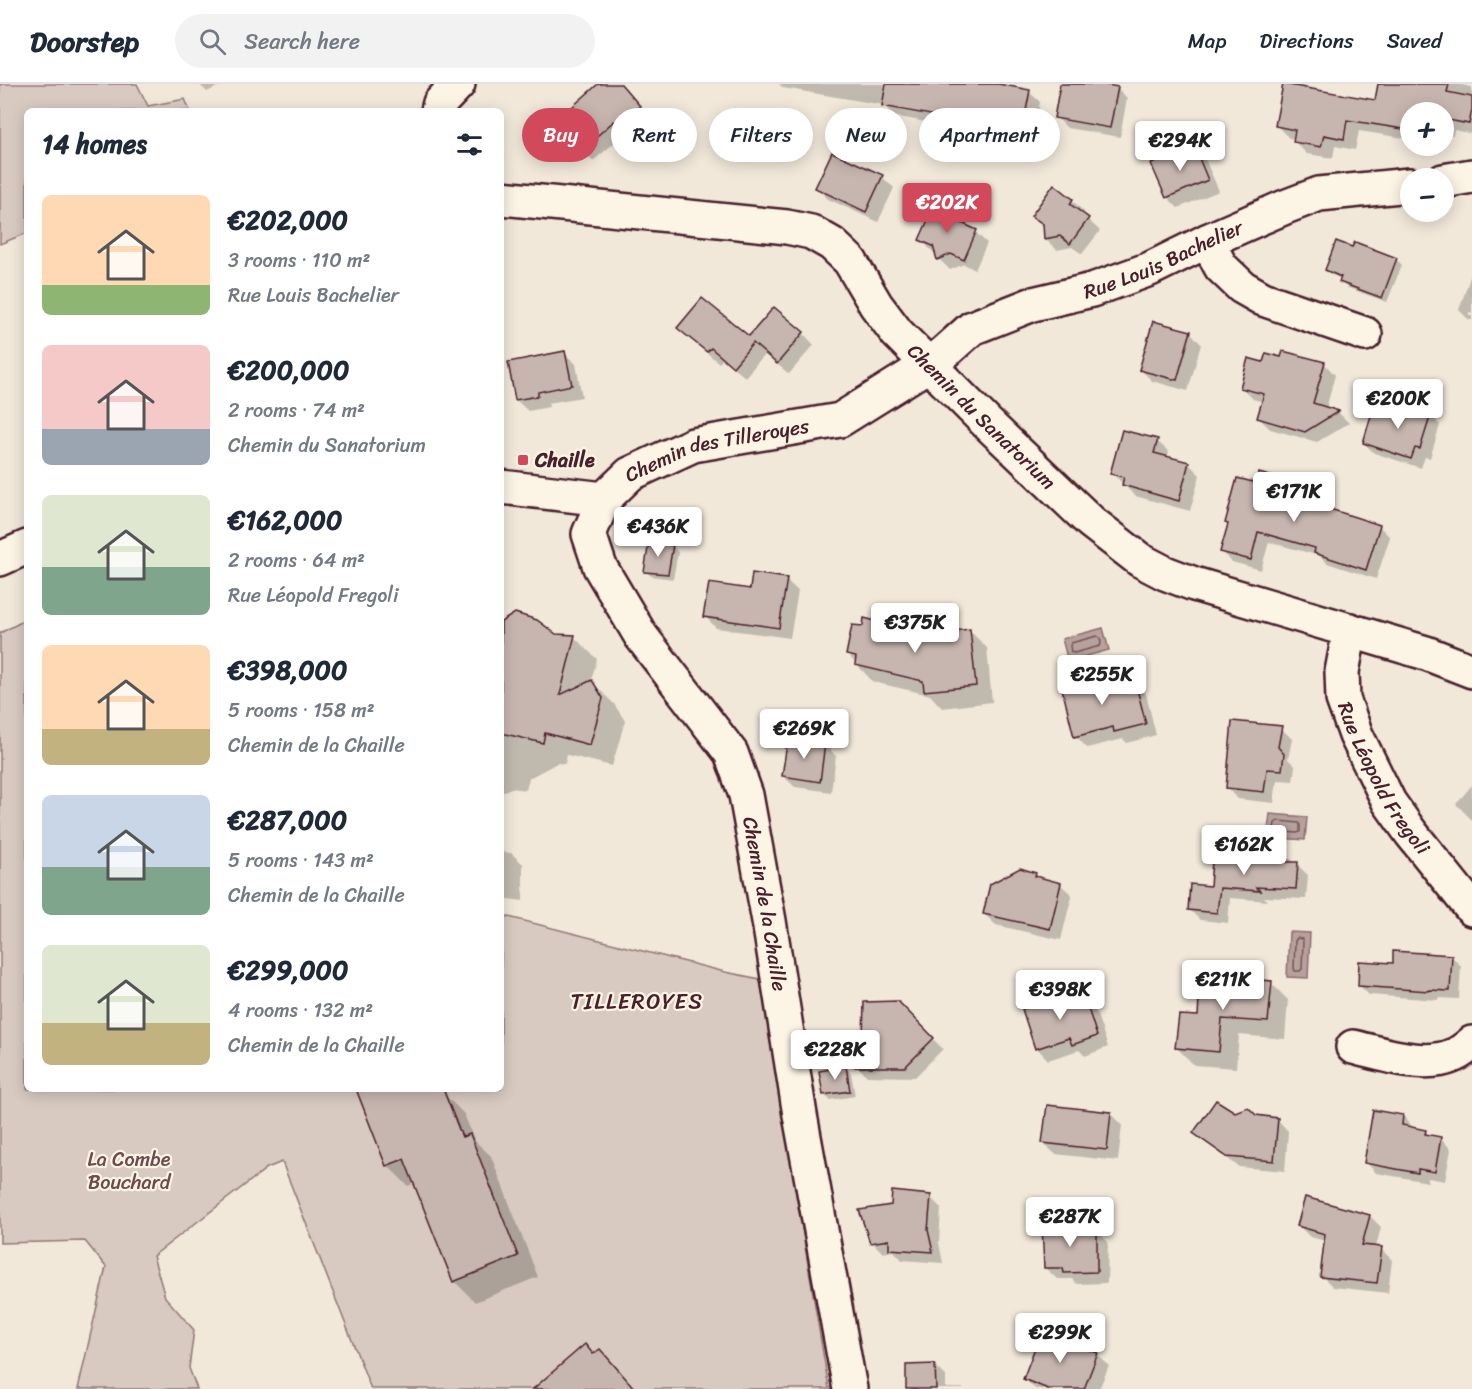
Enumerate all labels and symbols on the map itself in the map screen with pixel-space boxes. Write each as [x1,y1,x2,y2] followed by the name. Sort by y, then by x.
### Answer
[1138,121,1222,172] pin: €294K
[905,183,989,234] pin: €202K
[1080,210,1250,309] street label: Rue Louis Bachelier
[898,335,1064,499] street label: Chemin du Sanatorium
[1356,379,1440,430] pin: €200K
[619,408,813,492] street label: Chemin des Tilleroyes
[534,443,595,478] place label: Chaille
[516,453,530,467] marker: Chaille
[1252,472,1336,523] pin: €171K
[616,507,700,558] pin: €436K
[873,603,957,654] pin: €375K
[1060,655,1144,706] pin: €255K
[1327,697,1440,864] street label: Rue Léopold Fregoli
[762,709,846,760] pin: €269K
[732,814,797,994] street label: Chemin de la Chaille
[1202,825,1286,876] pin: €162K
[1181,960,1265,1011] pin: €211K
[1018,970,1102,1021] pin: €398K
[570,982,704,1021] district label: TILLEROYES
[793,1030,877,1081] pin: €228K
[88,1142,172,1200] park label: La Combe Bouchard
[1028,1197,1112,1248] pin: €287K
[1018,1313,1102,1364] pin: €299K

